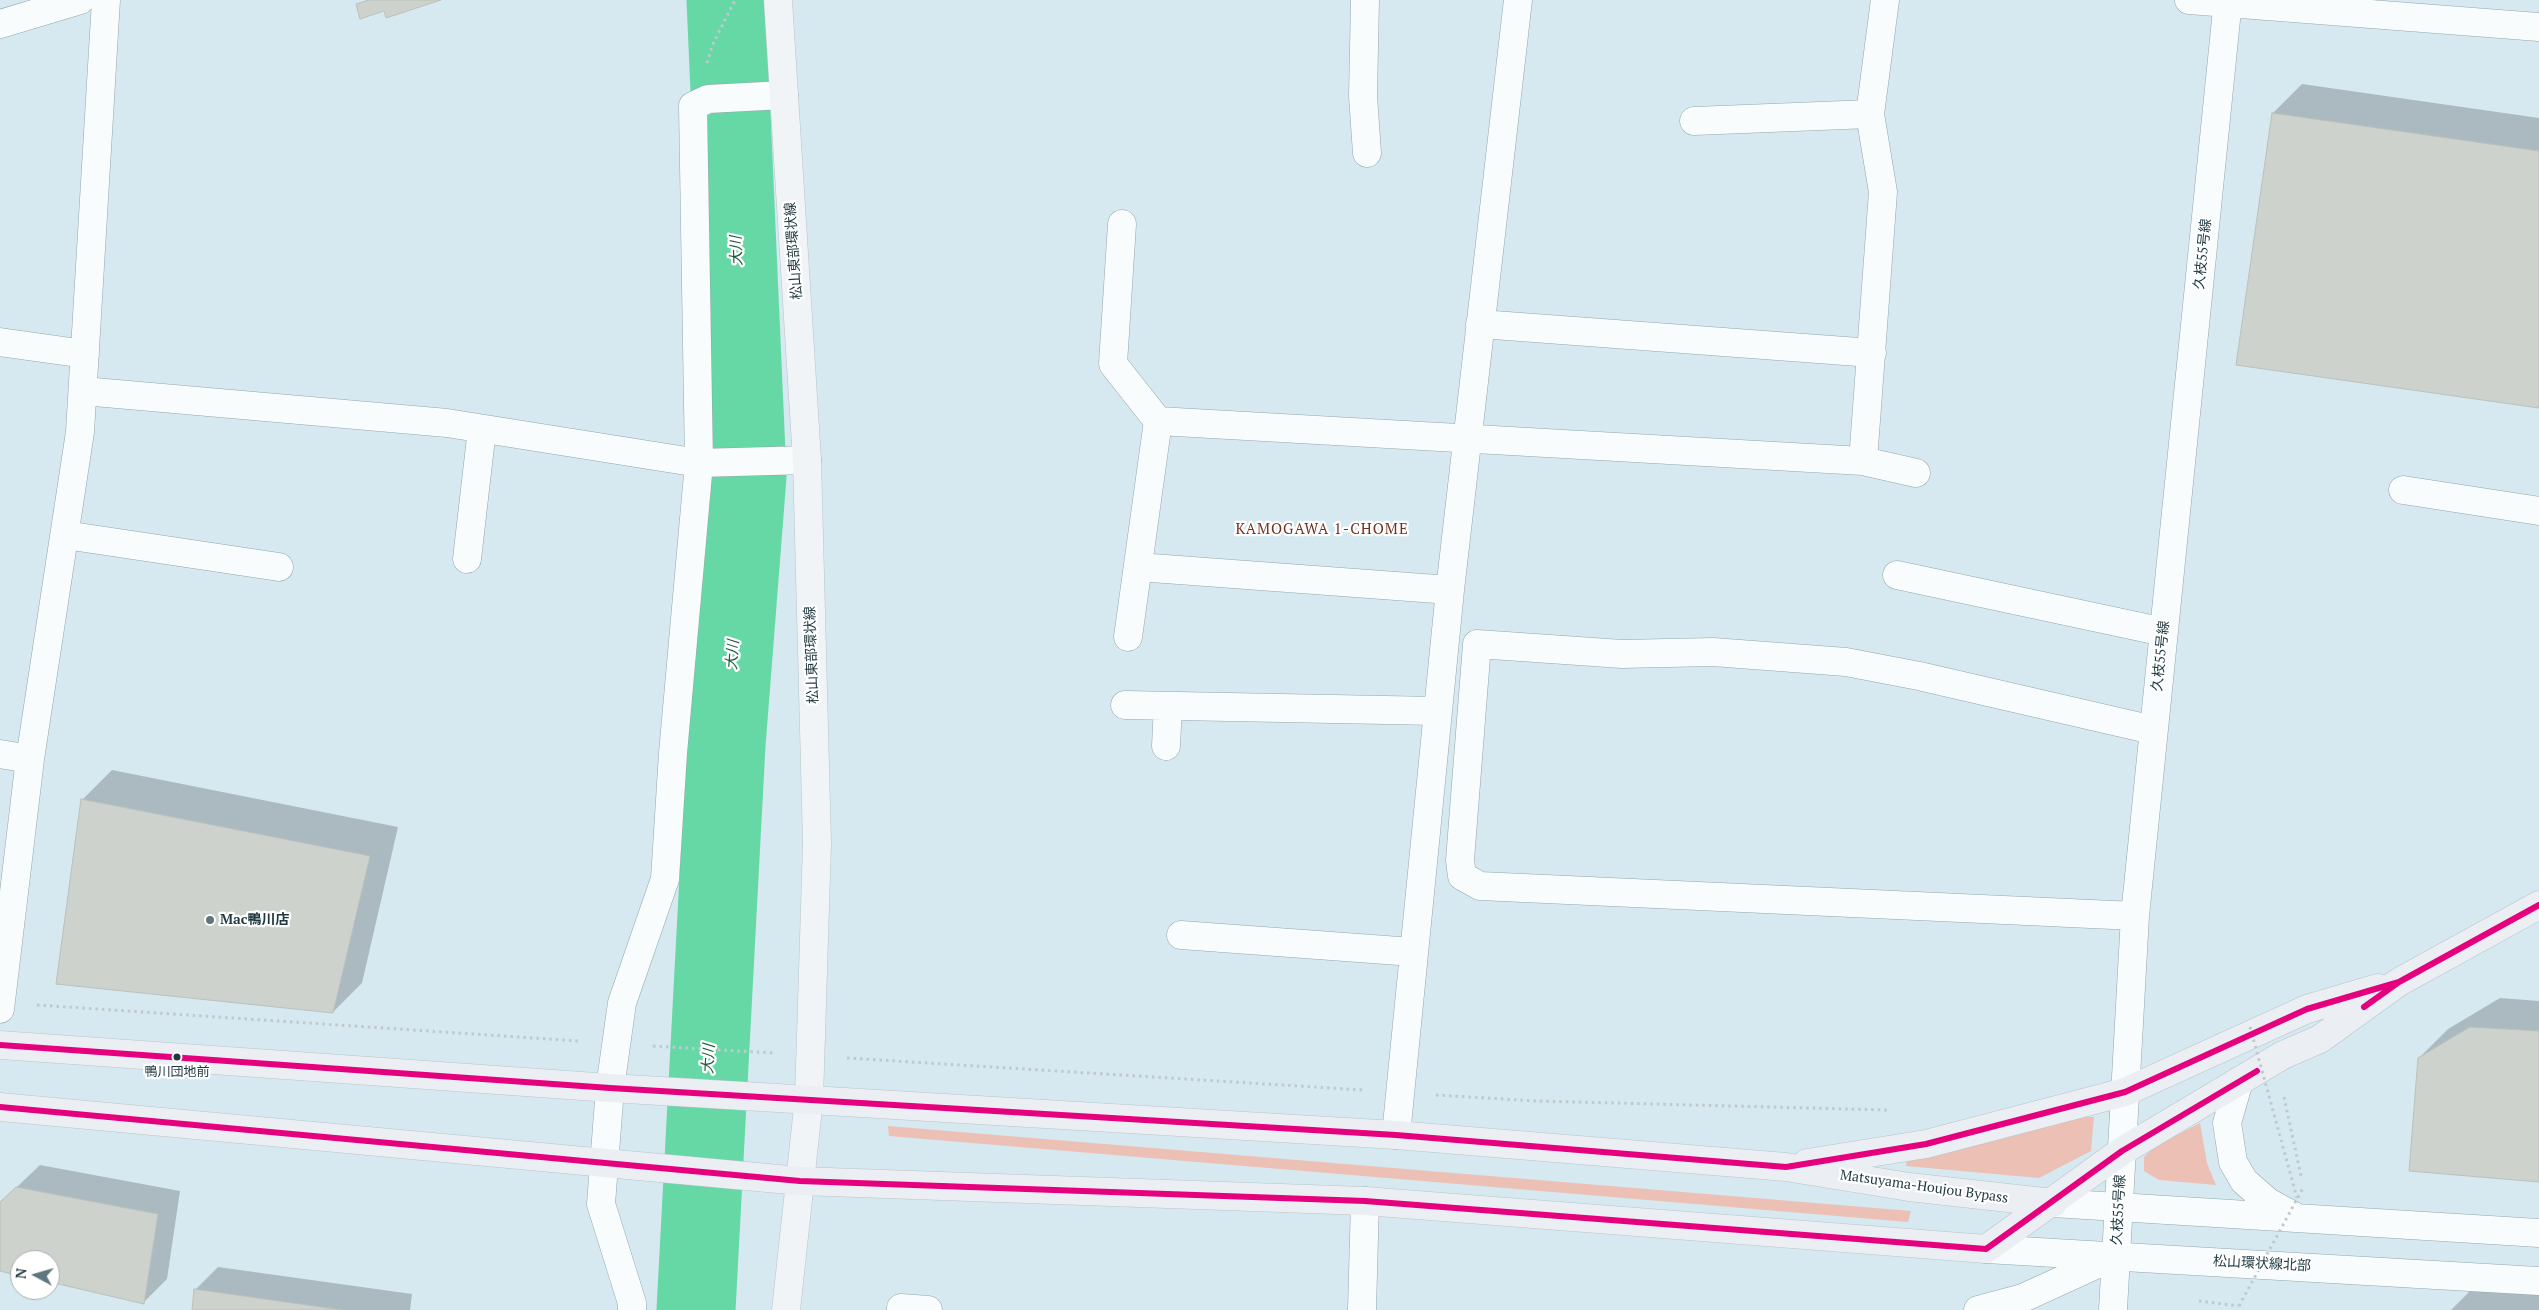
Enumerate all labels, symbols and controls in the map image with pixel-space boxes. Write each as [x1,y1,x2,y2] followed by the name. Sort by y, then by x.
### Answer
[782,202,806,300] street label: 松山東部環状線
[2191,218,2215,290] street label: 久枝55号線
[727,236,747,266] water label: 大川
[1233,521,1411,539] district label: KAMOGAWA 1-CHOME
[802,606,822,704] street label: 松山東部環状線
[2149,620,2173,692] street label: 久枝55号線
[723,639,743,671] water label: 大川
[220,912,290,928] place label: Mac鴨川店
[204,914,216,926] marker: Mac鴨川店
[699,1044,719,1074] water label: 大川
[172,1052,182,1062] marker: 鴨川団地前
[145,1064,209,1080] place label: 鴨川団地前
[1839,1167,2009,1207] street label: Matsuyama-Houjou Bypass
[2109,1174,2129,1246] street label: 久枝55号線
[10,1250,60,1300] north arrow
[2213,1253,2311,1275] street label: 松山環状線北部
[11,1267,31,1280] text: N

